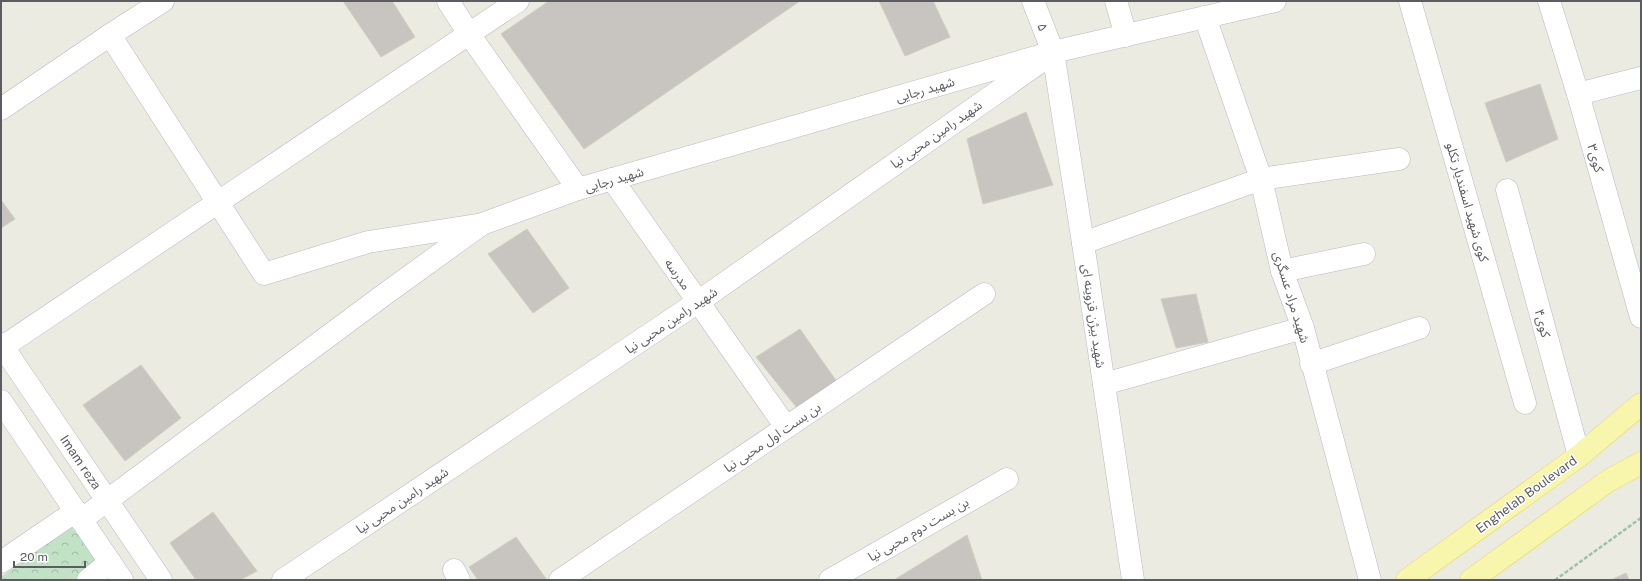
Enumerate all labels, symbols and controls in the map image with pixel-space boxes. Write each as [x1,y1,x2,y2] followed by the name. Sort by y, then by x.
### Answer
[1034,21,1051,33] street label: ۵
[894,74,957,106] street label: شهید رجایی
[888,97,985,172] street label: شهید رامین محبی نیا
[1442,141,1492,264] street label: کوی شهید اسفندیار تکلو
[1583,142,1607,175] street label: کوی۳
[583,164,646,196] street label: شهید رجایی
[1270,250,1313,345] street label: شهید مراد عسگری
[662,256,694,293] street label: مدرسه
[1078,263,1108,369] street label: شهید بیژن قزوینه ای
[622,284,721,358] street label: شهید رامین محبی نیا
[1531,307,1554,340] street label: کوی۴
[721,399,824,476] street label: بن بست اول محبی نیا
[57,432,104,492] street label: Imam reza
[1473,453,1580,536] street label: Enghelab Boulevard
[353,464,452,538] street label: شهید رامین محبی نیا
[865,494,972,566] street label: بن بست دوم محبی نیا
[14,543,85,569] scale bar
[20,550,48,564] text: 20 m

